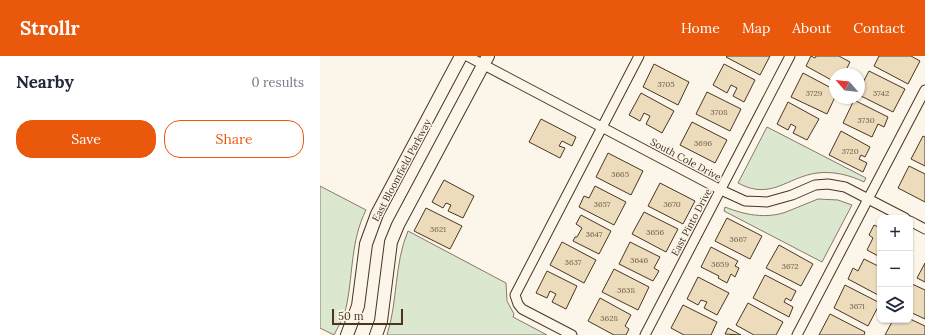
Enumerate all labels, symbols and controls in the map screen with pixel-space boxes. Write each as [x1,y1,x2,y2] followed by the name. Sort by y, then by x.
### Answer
[20,16,80,40] text: Strollr
[681,19,720,37] text: Home
[742,19,770,37] text: Map
[792,19,831,37] text: About
[853,19,905,37] text: Contact
[829,68,865,104] north arrow
[16,71,74,93] text: Nearby
[252,74,304,91] text: 0 results
[657,79,675,89] house number: 3705
[806,88,823,98] house number: 3729
[873,88,889,98] house number: 3742
[710,107,728,117] house number: 3708
[857,115,875,125] house number: 3730
[369,116,434,224] street label: East Bloomfield Parkway
[16,120,156,158] button: Save
[164,120,304,158] button: Share
[648,135,724,184] street label: South Cole Drive
[694,138,713,148] house number: 3696
[841,146,859,156] house number: 3720
[611,169,629,179] house number: 3665
[668,186,715,258] street label: East Pinto Drive
[593,199,611,209] house number: 3657
[663,199,681,209] house number: 3670
[877,215,913,323] map controls
[877,215,913,251] button: +
[430,224,446,234] house number: 3621
[646,227,664,237] house number: 3656
[585,229,603,239] house number: 3647
[729,234,747,244] house number: 3667
[877,251,913,287] button: −
[630,255,648,265] house number: 3646
[564,257,582,267] house number: 3637
[711,259,729,269] house number: 3659
[781,261,799,271] house number: 3672
[617,285,636,295] house number: 3638
[877,287,913,323] button: layers
[849,301,865,311] house number: 3671
[332,307,403,326] scale bar
[338,309,364,323] text: 50 m
[600,313,618,323] house number: 3628

